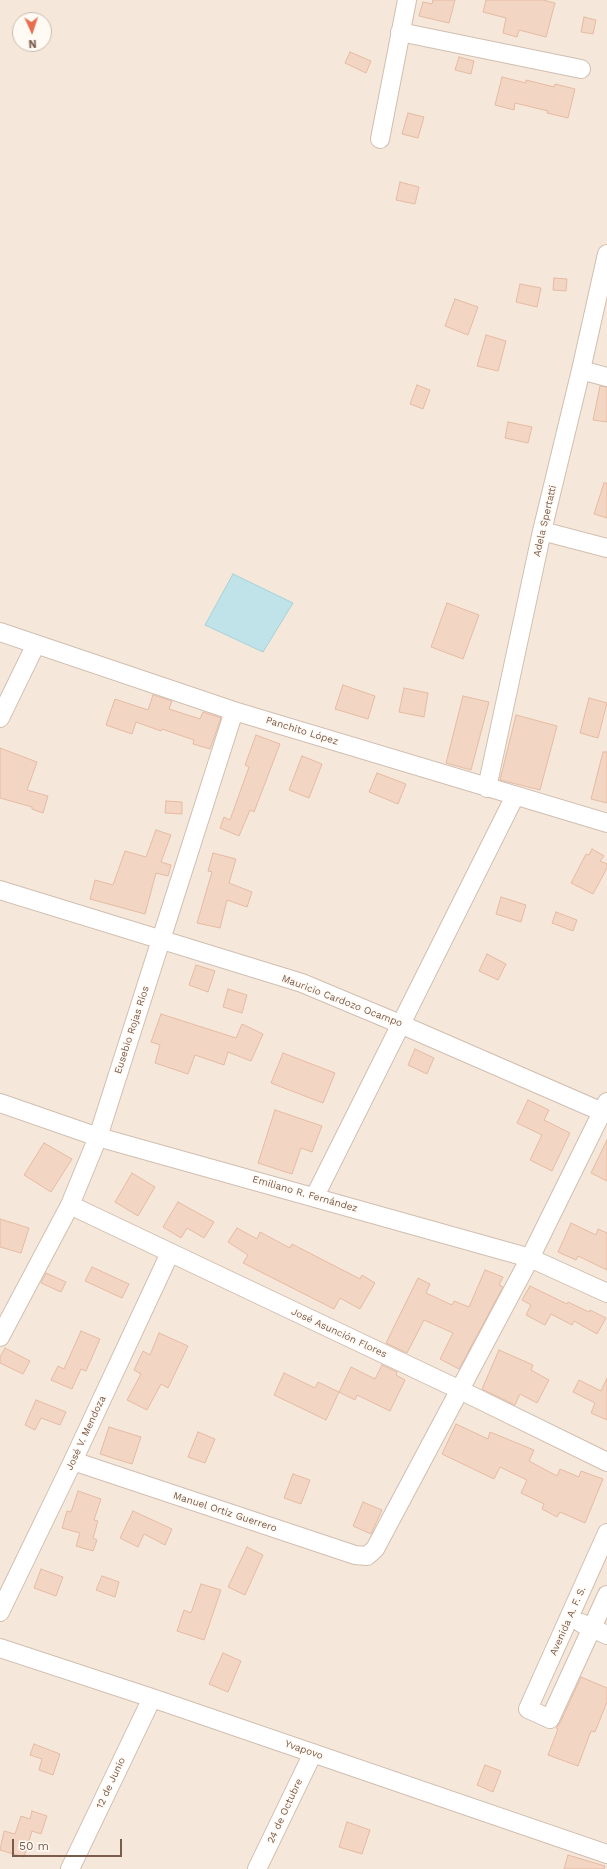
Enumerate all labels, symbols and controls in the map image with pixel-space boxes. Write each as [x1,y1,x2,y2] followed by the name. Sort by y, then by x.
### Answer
[12,12,52,52] north arrow
[28,37,37,50] text: N
[531,484,559,558] street label: Adela Spertatti
[264,714,340,748] street label: Panchito López
[280,972,404,1030] street label: Mauricio Cardozo Ocampo
[112,984,152,1076] street label: Eusebio Rojas Ríos
[251,1173,359,1215] street label: Emiliano R. Fernández
[289,1306,389,1360] street label: José Asunción Flores
[63,1394,109,1472] street label: José V. Mendoza
[172,1490,278,1534] street label: Manuel Ortiz Guerrero
[547,1585,589,1657] street label: Avenida A. F. S.
[283,1738,325,1762] street label: Yvapovo
[94,1755,128,1811] street label: 12 de Junio
[265,1777,305,1845] street label: 24 de Octubre
[14,1831,124,1857] scale bar
[19,1839,49,1853] text: 50 m

